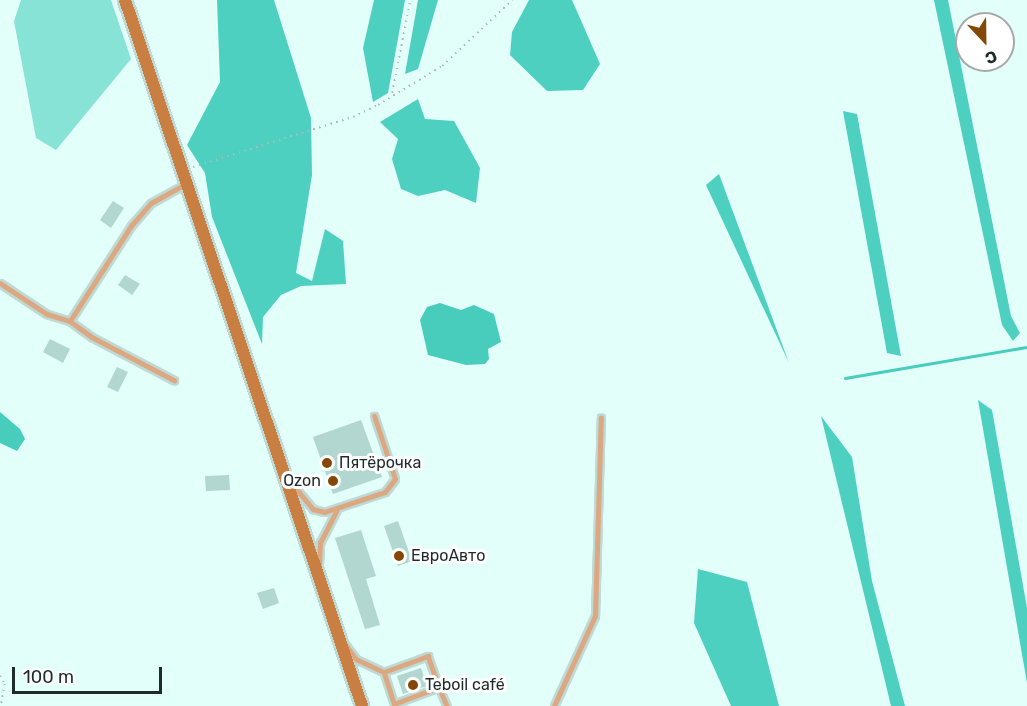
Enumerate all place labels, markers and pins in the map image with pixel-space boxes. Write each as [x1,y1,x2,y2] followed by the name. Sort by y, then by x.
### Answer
[339,453,421,473] place label: Пятёрочка
[320,456,334,470] marker: Пятёрочка
[283,471,321,491] place label: Ozon
[326,474,340,488] marker: Ozon
[411,546,485,566] place label: ЕвроАвто
[392,549,406,563] marker: ЕвроАвто
[425,675,505,695] place label: Teboil café
[406,678,420,692] marker: Teboil café

